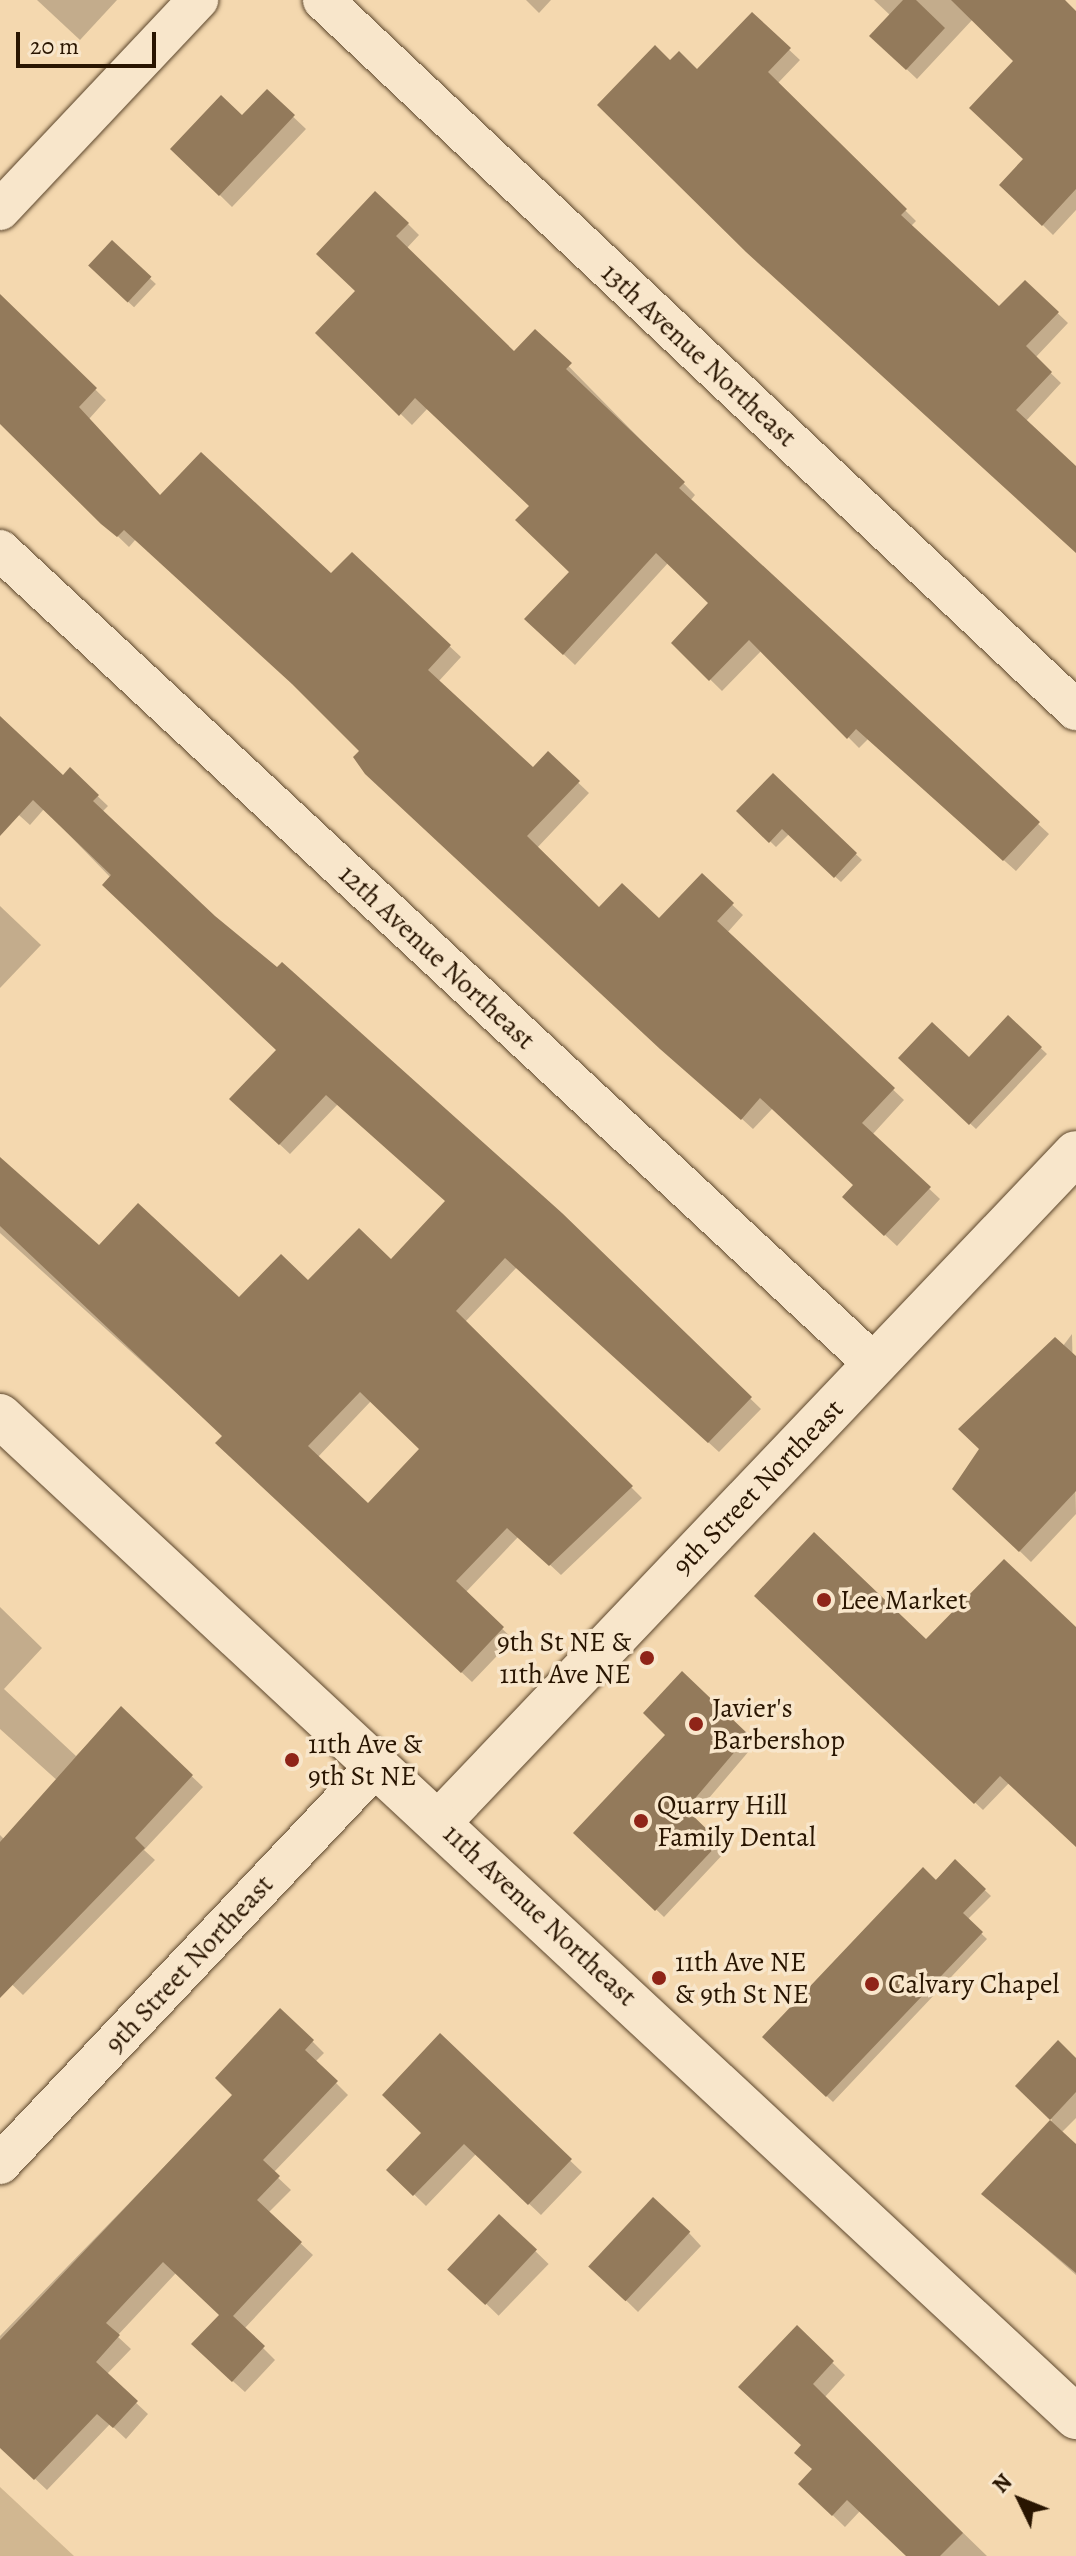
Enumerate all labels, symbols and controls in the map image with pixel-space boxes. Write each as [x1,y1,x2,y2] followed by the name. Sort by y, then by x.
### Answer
[20,16,160,66] scale bar
[30,30,79,62] text: 20 m
[595,256,803,454] street label: 13th Avenue Northeast
[332,857,542,1057] street label: 12th Avenue Northeast
[666,1392,850,1582] street label: 9th Street Northeast
[840,1583,967,1617] place label: Lee Market
[815,1591,833,1609] marker: Lee Market
[497,1625,631,1691] place label: 9th St NE & 11th Ave NE
[638,1649,656,1667] marker: 9th St NE & 11th Ave NE
[712,1691,845,1757] place label: Javier's Barbershop
[687,1715,705,1733] marker: Javier's Barbershop
[308,1727,422,1793] place label: 11th Ave & 9th St NE
[283,1751,301,1769] marker: 11th Ave & 9th St NE
[657,1788,816,1854] place label: Quarry Hill Family Dental
[632,1812,650,1830] marker: Quarry Hill Family Dental
[436,1817,644,2013] street label: 11th Avenue Northeast
[98,1868,280,2060] street label: 9th Street Northeast
[675,1945,809,2011] place label: 11th Ave NE & 9th St NE
[888,1967,1059,2001] place label: Calvary Chapel
[650,1969,668,1987] marker: 11th Ave NE & 9th St NE
[863,1975,881,1993] marker: Calvary Chapel
[980,2460,1060,2540] north arrow
[986,2468,1019,2500] text: N

